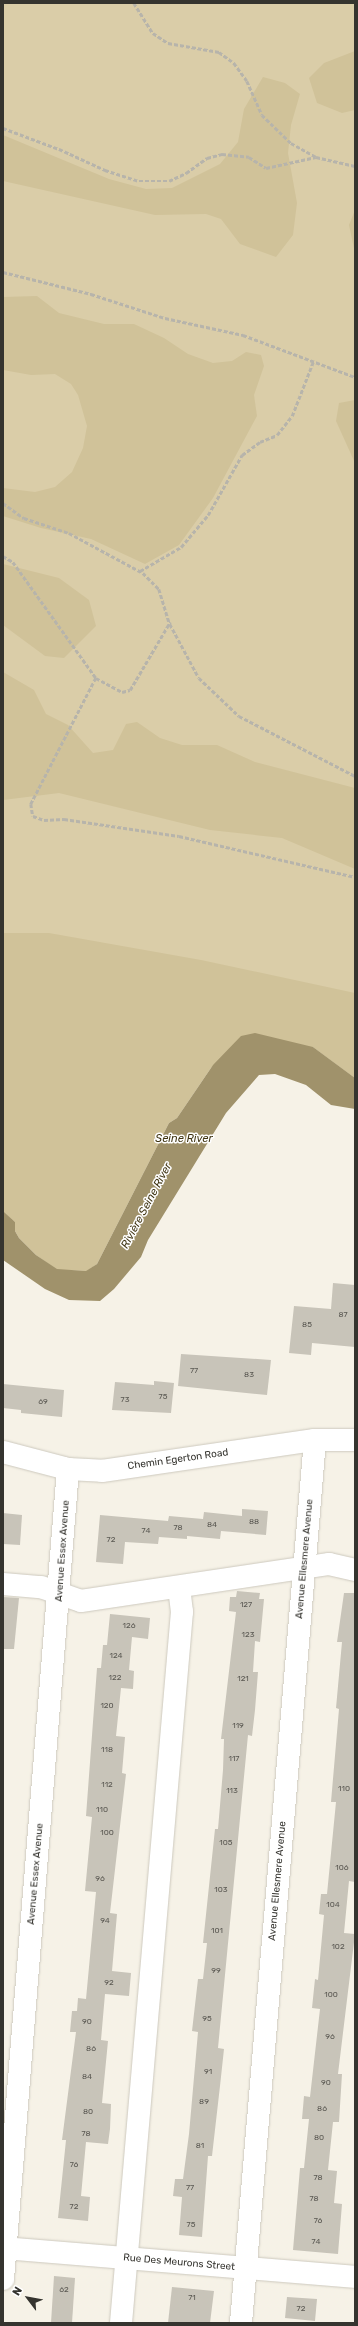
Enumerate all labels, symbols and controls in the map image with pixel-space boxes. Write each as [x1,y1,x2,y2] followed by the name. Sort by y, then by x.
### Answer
[155,1132,213,1146] water label: Seine River
[119,1161,175,1251] water label: Rivière Seine River
[338,1310,348,1320] house number: 87
[302,1320,312,1330] house number: 85
[190,1366,198,1376] house number: 77
[244,1370,254,1380] house number: 83
[159,1392,167,1402] house number: 75
[121,1395,129,1405] house number: 73
[38,1397,48,1407] house number: 69
[127,1447,229,1473] street label: Chemin Egerton Road
[294,1499,316,1619] street label: Avenue Ellesmere Avenue
[53,1500,73,1602] street label: Avenue Essex Avenue
[249,1517,259,1527] house number: 88
[207,1520,217,1530] house number: 84
[173,1523,183,1533] house number: 78
[142,1526,150,1536] house number: 74
[107,1535,115,1545] house number: 72
[240,1600,252,1610] house number: 127
[123,1621,135,1631] house number: 126
[242,1630,254,1640] house number: 123
[109,1651,123,1661] house number: 124
[109,1673,121,1683] house number: 122
[237,1674,249,1684] house number: 121
[100,1701,114,1711] house number: 120
[232,1721,244,1731] house number: 119
[101,1745,113,1755] house number: 118
[229,1754,239,1764] house number: 117
[101,1780,113,1790] house number: 112
[338,1784,350,1794] house number: 110
[226,1786,238,1796] house number: 113
[96,1805,108,1815] house number: 110
[267,1821,289,1941] street label: Avenue Ellesmere Avenue
[26,1823,46,1925] street label: Avenue Essex Avenue
[100,1828,114,1838] house number: 100
[219,1838,233,1848] house number: 105
[335,1863,349,1873] house number: 106
[95,1874,105,1884] house number: 96
[214,1885,228,1895] house number: 103
[326,1900,340,1910] house number: 104
[100,1916,110,1926] house number: 94
[211,1926,223,1936] house number: 101
[331,1942,345,1952] house number: 102
[211,1966,221,1976] house number: 99
[104,1978,114,1988] house number: 92
[324,1990,338,2000] house number: 100
[202,2014,212,2024] house number: 95
[82,2017,92,2027] house number: 90
[325,2032,335,2042] house number: 96
[86,2044,96,2054] house number: 86
[204,2067,212,2077] house number: 91
[82,2072,92,2082] house number: 84
[321,2078,331,2088] house number: 90
[199,2097,209,2107] house number: 89
[317,2104,327,2114] house number: 86
[83,2107,93,2117] house number: 80
[81,2129,91,2139] house number: 78
[314,2133,324,2143] house number: 80
[196,2141,204,2151] house number: 81
[70,2160,78,2170] house number: 76
[313,2173,323,2183] house number: 78
[186,2183,194,2193] house number: 77
[309,2194,319,2204] house number: 78
[70,2202,78,2212] house number: 72
[314,2216,322,2226] house number: 76
[187,2220,195,2230] house number: 75
[312,2237,320,2247] house number: 74
[123,2252,235,2274] street label: Rue Des Meurons Street
[8,2278,48,2318] north arrow
[10,2285,25,2298] text: N
[59,2285,69,2295] house number: 62
[188,2293,196,2303] house number: 71
[297,2304,305,2314] house number: 72

